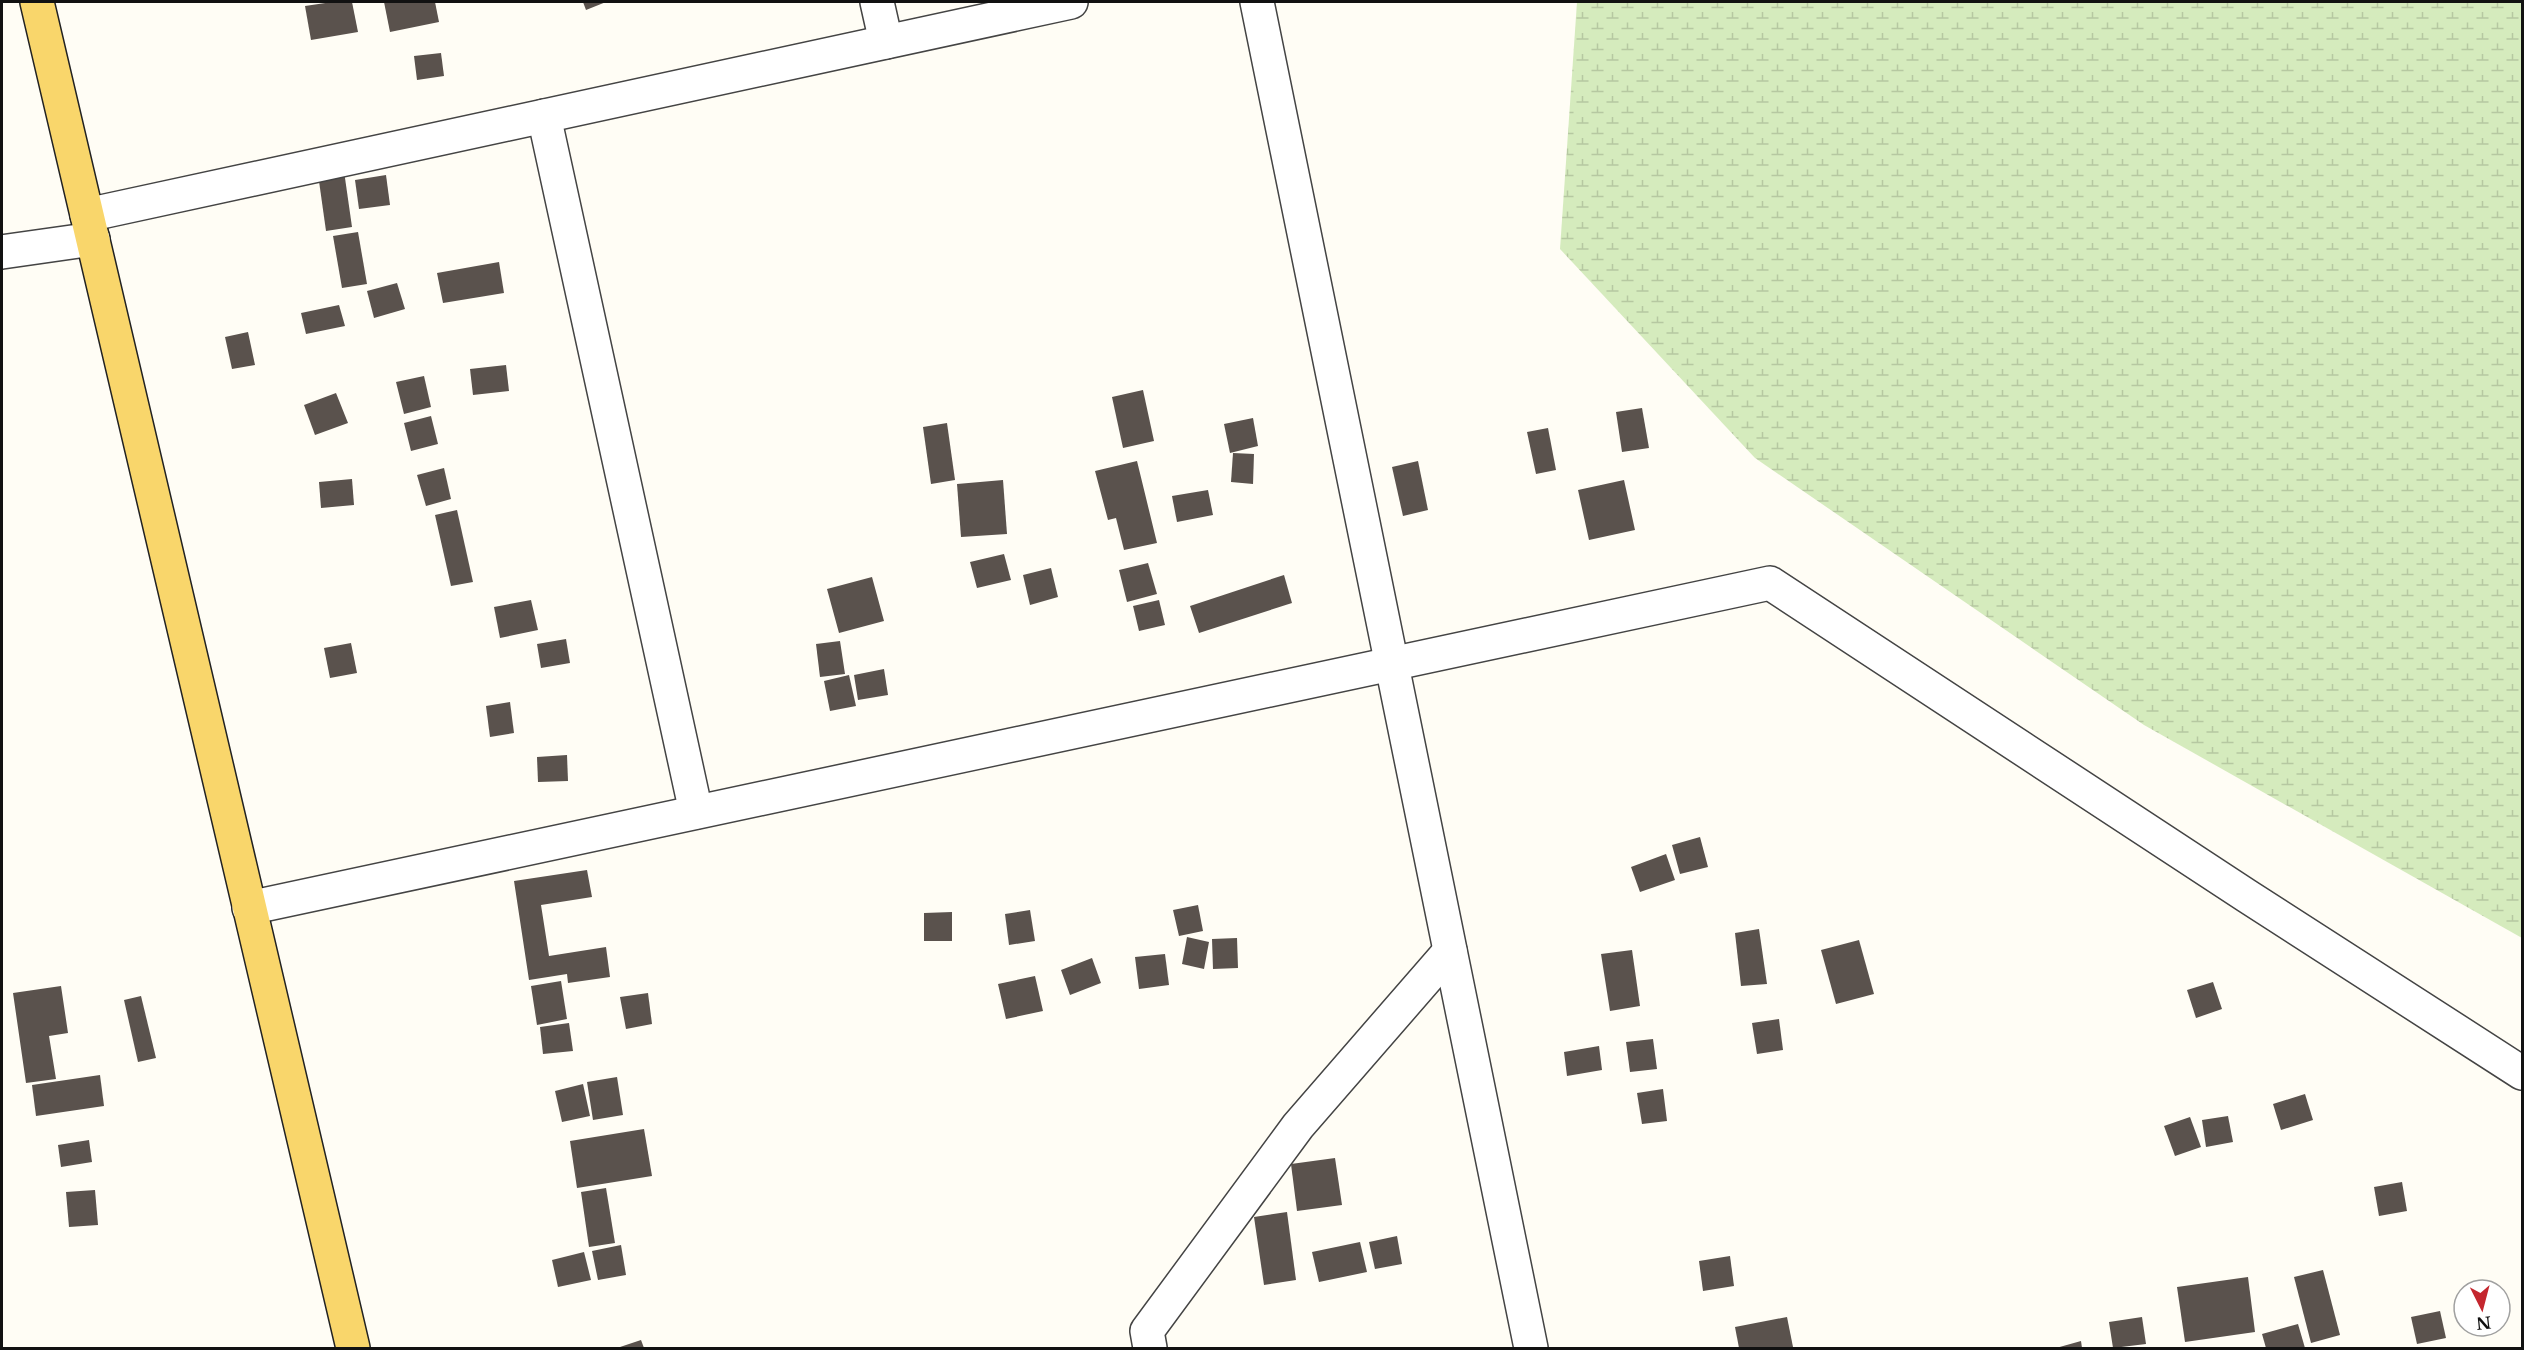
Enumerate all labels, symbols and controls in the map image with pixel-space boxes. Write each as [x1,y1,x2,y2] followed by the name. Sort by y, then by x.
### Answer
[2452,1278,2512,1338] north arrow
[2475,1312,2492,1334] text: N

